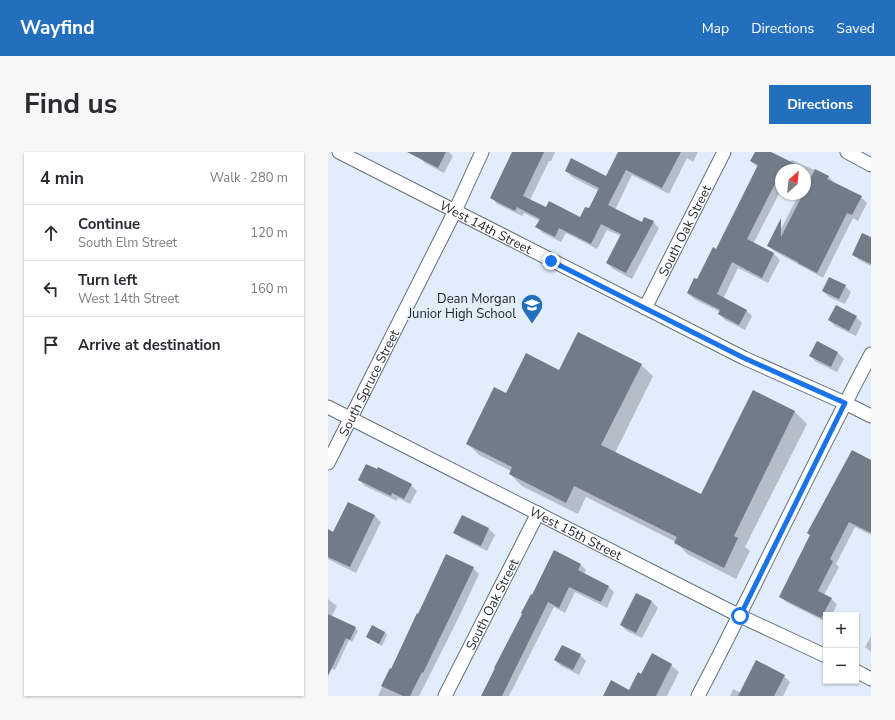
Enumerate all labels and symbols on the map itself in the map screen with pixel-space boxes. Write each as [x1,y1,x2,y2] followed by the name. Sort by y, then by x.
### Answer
[775,164,811,200] north arrow
[655,182,716,280] street label: South Oak Street
[437,197,535,259] street label: West 14th Street
[542,252,560,270] route end
[407,290,516,323] place label: Dean Morgan Junior High School
[519,292,545,325] school or university icon: Dean Morgan Junior High School
[335,326,404,439] street label: South Spruce Street
[526,503,625,565] street label: West 15th Street
[462,556,523,653] street label: South Oak Street
[731,607,749,625] route start

